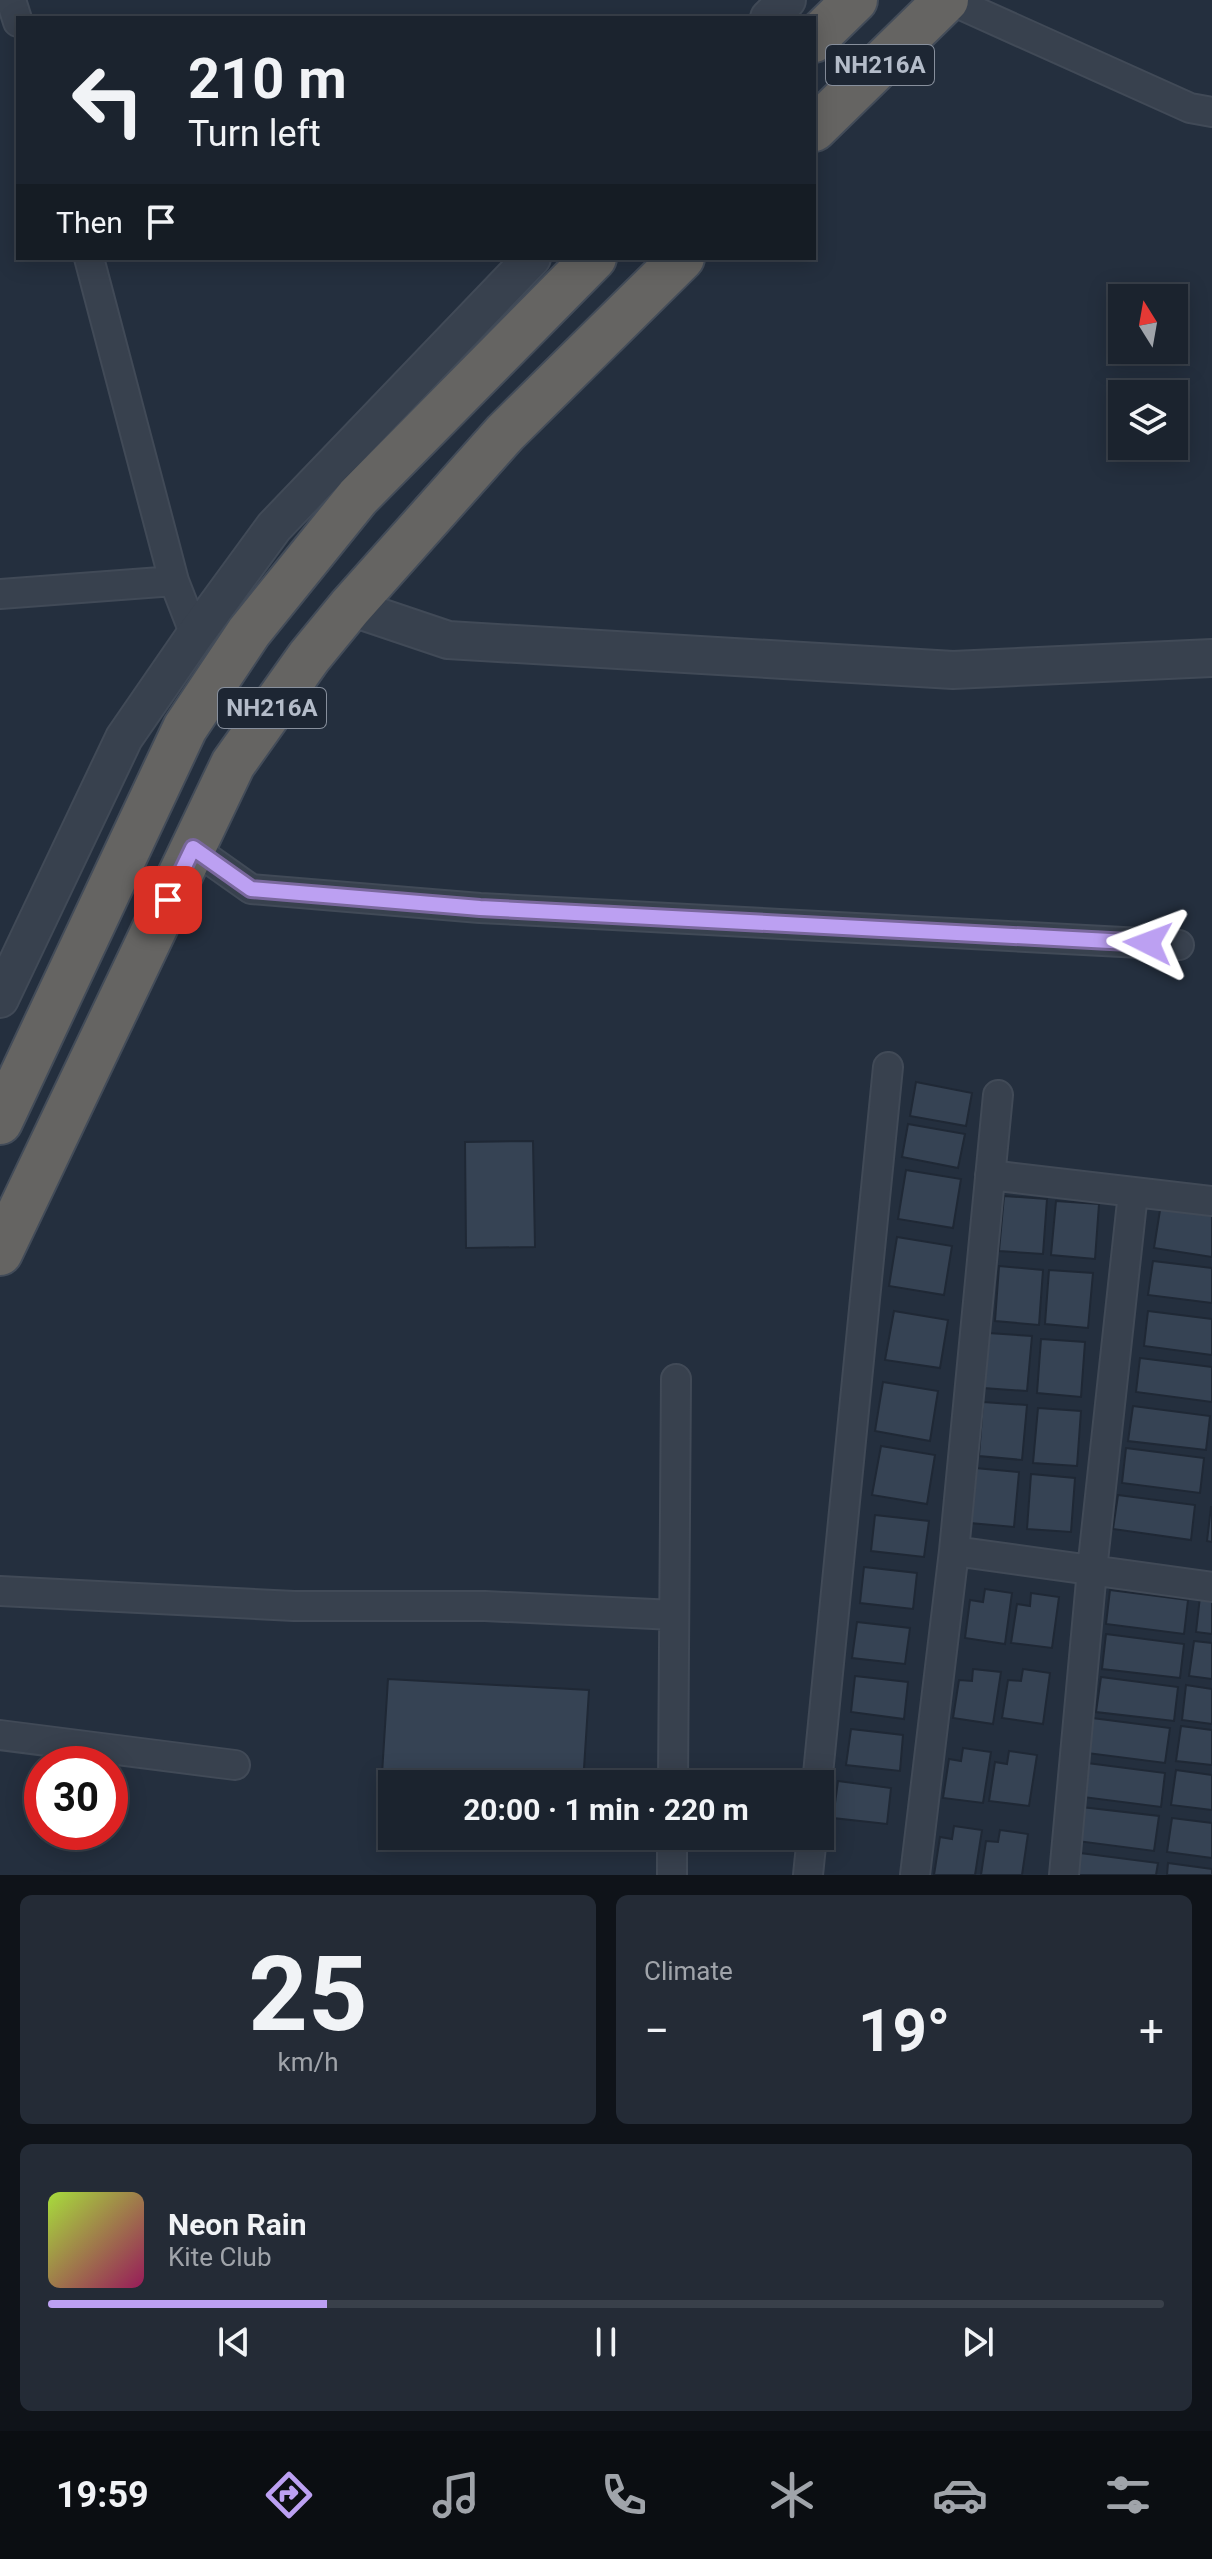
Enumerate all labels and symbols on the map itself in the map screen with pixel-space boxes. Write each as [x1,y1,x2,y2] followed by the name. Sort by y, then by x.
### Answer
[826,45,934,85] road number: NH216A
[1108,284,1188,364] north arrow
[218,688,326,728] road number: NH216A
[134,866,202,934] pin
[1106,901,1190,985] position arrow
[24,1746,128,1850] speed limit sign: 30

